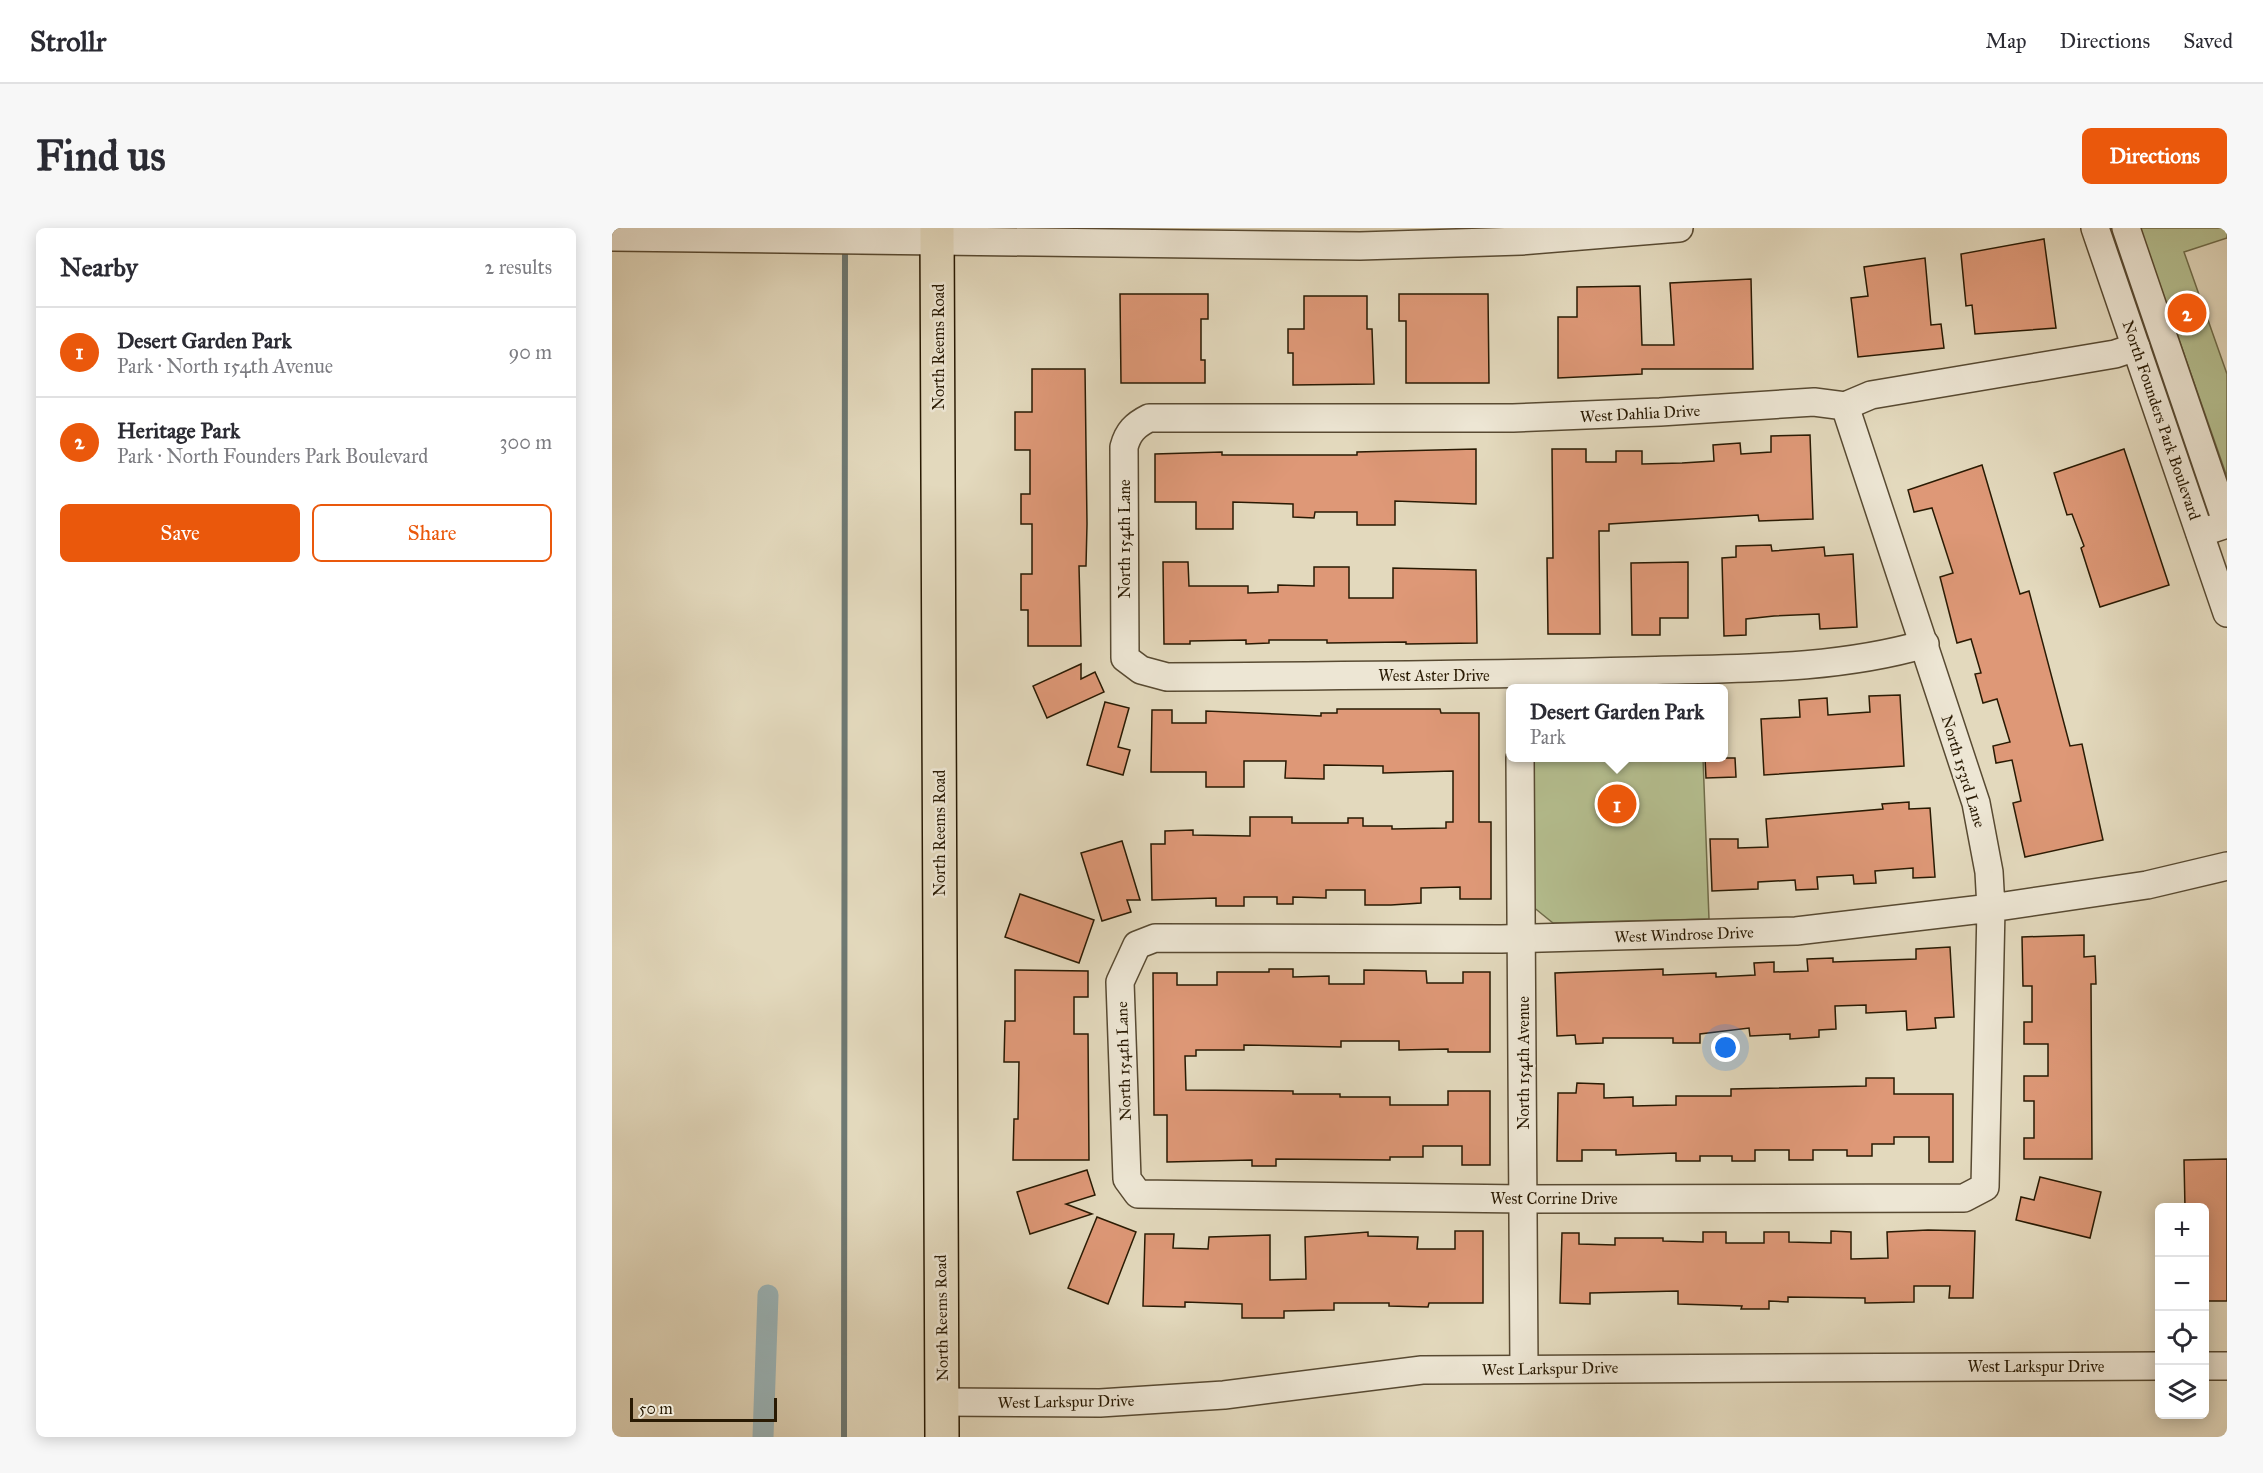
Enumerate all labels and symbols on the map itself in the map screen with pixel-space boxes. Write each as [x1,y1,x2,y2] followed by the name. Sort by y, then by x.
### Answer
[929,284,948,410] street label: North Reems Road
[2168,290,2206,335] pin: 2
[2118,318,2205,522] street label: North Founders Park Boulevard
[1579,401,1701,426] street label: West Dahlia Drive
[1115,479,1134,599] street label: North 154th Lane
[1378,666,1490,685] street label: West Aster Drive
[1937,713,1990,830] street label: North 153rd Lane
[930,770,949,896] street label: North Reems Road
[1598,782,1636,826] pin: 1
[1614,923,1754,946] street label: West Windrose Drive
[1514,996,1533,1130] street label: North 154th Avenue
[1112,1001,1135,1121] street label: North 154th Lane
[1711,1033,1740,1062] your location
[1490,1189,1618,1208] street label: West Corrine Drive
[931,1254,952,1382] street label: North Reems Road
[1968,1357,2105,1376] street label: West Larkspur Drive
[1481,1358,1619,1379] street label: West Larkspur Drive
[997,1391,1135,1412] street label: West Larkspur Drive
[630,1395,777,1422] scale bar

